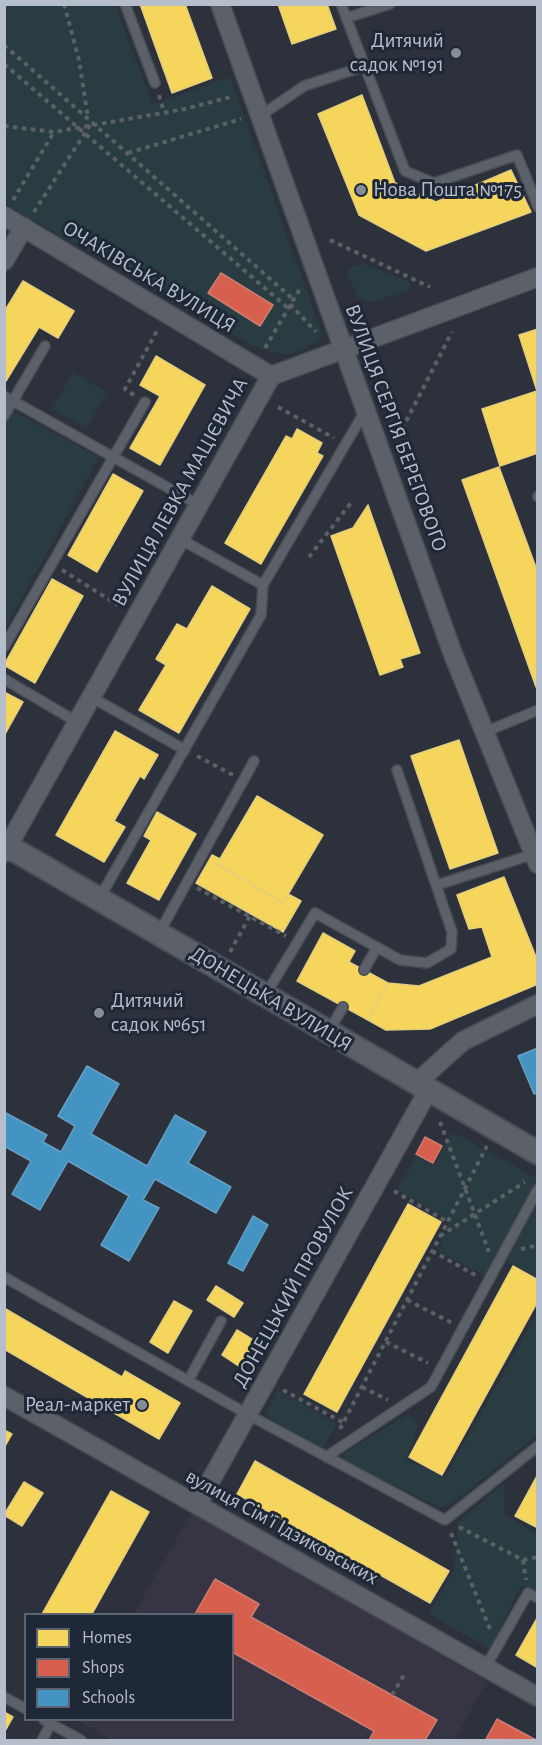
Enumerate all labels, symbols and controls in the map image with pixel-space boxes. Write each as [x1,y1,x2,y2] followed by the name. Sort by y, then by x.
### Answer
[350,28,444,78] place label: Дитячий садок №191
[449,46,463,60] marker: Дитячий садок №191
[373,177,522,203] place label: Нова Пошта №175
[354,183,368,197] marker: Нова Пошта №175
[58,215,240,339] street label: ОЧАКІВСЬКА ВУЛИЦЯ
[339,301,453,555] street label: ВУЛИЦЯ СЕРГІЯ БЕРЕГОВОГО
[107,373,253,611] street label: ВУЛИЦЯ ЛЕВКА МАЦІЄВИЧА
[185,941,357,1057] street label: ДОНЕЦЬКА ВУЛИЦЯ
[111,988,207,1038] place label: Дитячий садок №651
[92,1006,106,1020] marker: Дитячий садок №651
[227,1182,359,1392] street label: ДОНЕЦЬКИЙ ПРОВУЛОК
[25,1392,130,1418] place label: Реал-маркет
[135,1398,149,1412] marker: Реал-маркет
[181,1464,383,1590] street label: вулиця Сімʼї Ідзиковських
[24,1613,234,1721] legend
[82,1629,132,1647] text: Homes
[82,1659,124,1677] text: Shops
[82,1689,135,1707] text: Schools

